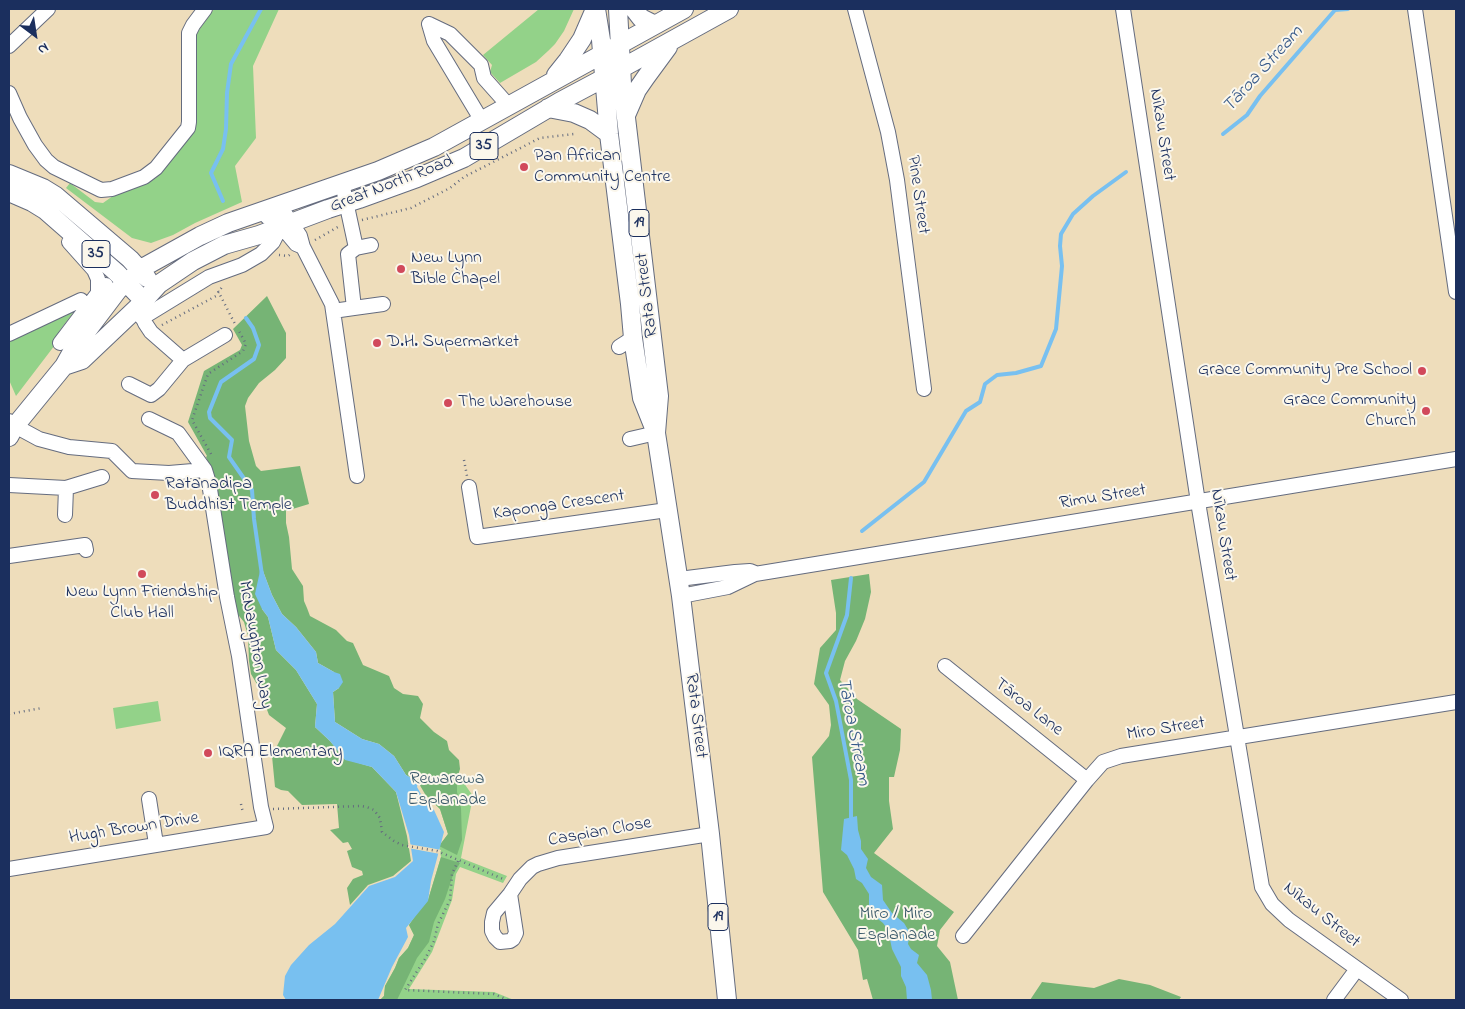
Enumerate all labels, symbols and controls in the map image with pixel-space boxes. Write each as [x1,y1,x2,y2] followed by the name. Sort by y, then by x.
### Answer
[10,10,60,60] north arrow
[1219,22,1309,118] water label: Tāroa Stream
[34,37,52,60] text: N
[1143,87,1179,183] street label: Nīkau Street
[470,132,498,160] road number: 35
[534,146,671,188] place label: Pan African Community Centre
[327,152,457,218] street label: Great North Road
[901,154,933,236] street label: Pine Street
[518,161,530,173] marker: Pan African Community Centre
[629,210,649,237] road number: 19
[82,240,110,268] road number: 35
[411,248,500,290] place label: New Lynn Bible Chapel
[632,251,664,339] street label: Rata Street
[395,263,407,275] marker: New Lynn Bible Chapel
[387,332,519,354] place label: D.H. Supermarket
[371,337,383,349] marker: D.H. Supermarket
[1198,360,1412,382] place label: Grace Community Pre School
[1416,365,1428,377] marker: Grace Community Pre School
[1283,390,1416,432] place label: Grace Community Church
[458,392,572,414] place label: The Warehouse
[442,397,454,409] marker: The Warehouse
[1420,405,1432,417] marker: Grace Community Church
[165,474,292,516] place label: Ratanadipa Buddhist Temple
[1058,481,1148,515] street label: Rimu Street
[492,486,626,526] street label: Kaponga Crescent
[1204,487,1240,583] street label: Nīkau Street
[149,489,161,501] marker: Ratanadipa Buddhist Temple
[136,568,148,580] marker: New Lynn Friendship Club Hall
[232,579,276,711] street label: McNaughton Way
[66,582,218,624] place label: New Lynn Friendship Club Hall
[679,672,711,760] street label: Rata Street
[989,674,1067,742] street label: Tāroa Lane
[830,676,874,788] water label: Tāroa Stream
[1125,713,1207,747] street label: Miro Street
[218,742,343,764] place label: IQRA Elementary
[202,747,214,759] marker: IQRA Elementary
[408,769,486,812] park label: Rewarewa Esplanade
[68,808,200,850] street label: Hugh Brown Drive
[547,813,653,853] street label: Caspian Close
[1278,878,1364,954] street label: Nīkau Street
[708,904,728,930] road number: 19
[857,904,935,946] park label: Miro / Miro Esplanade

